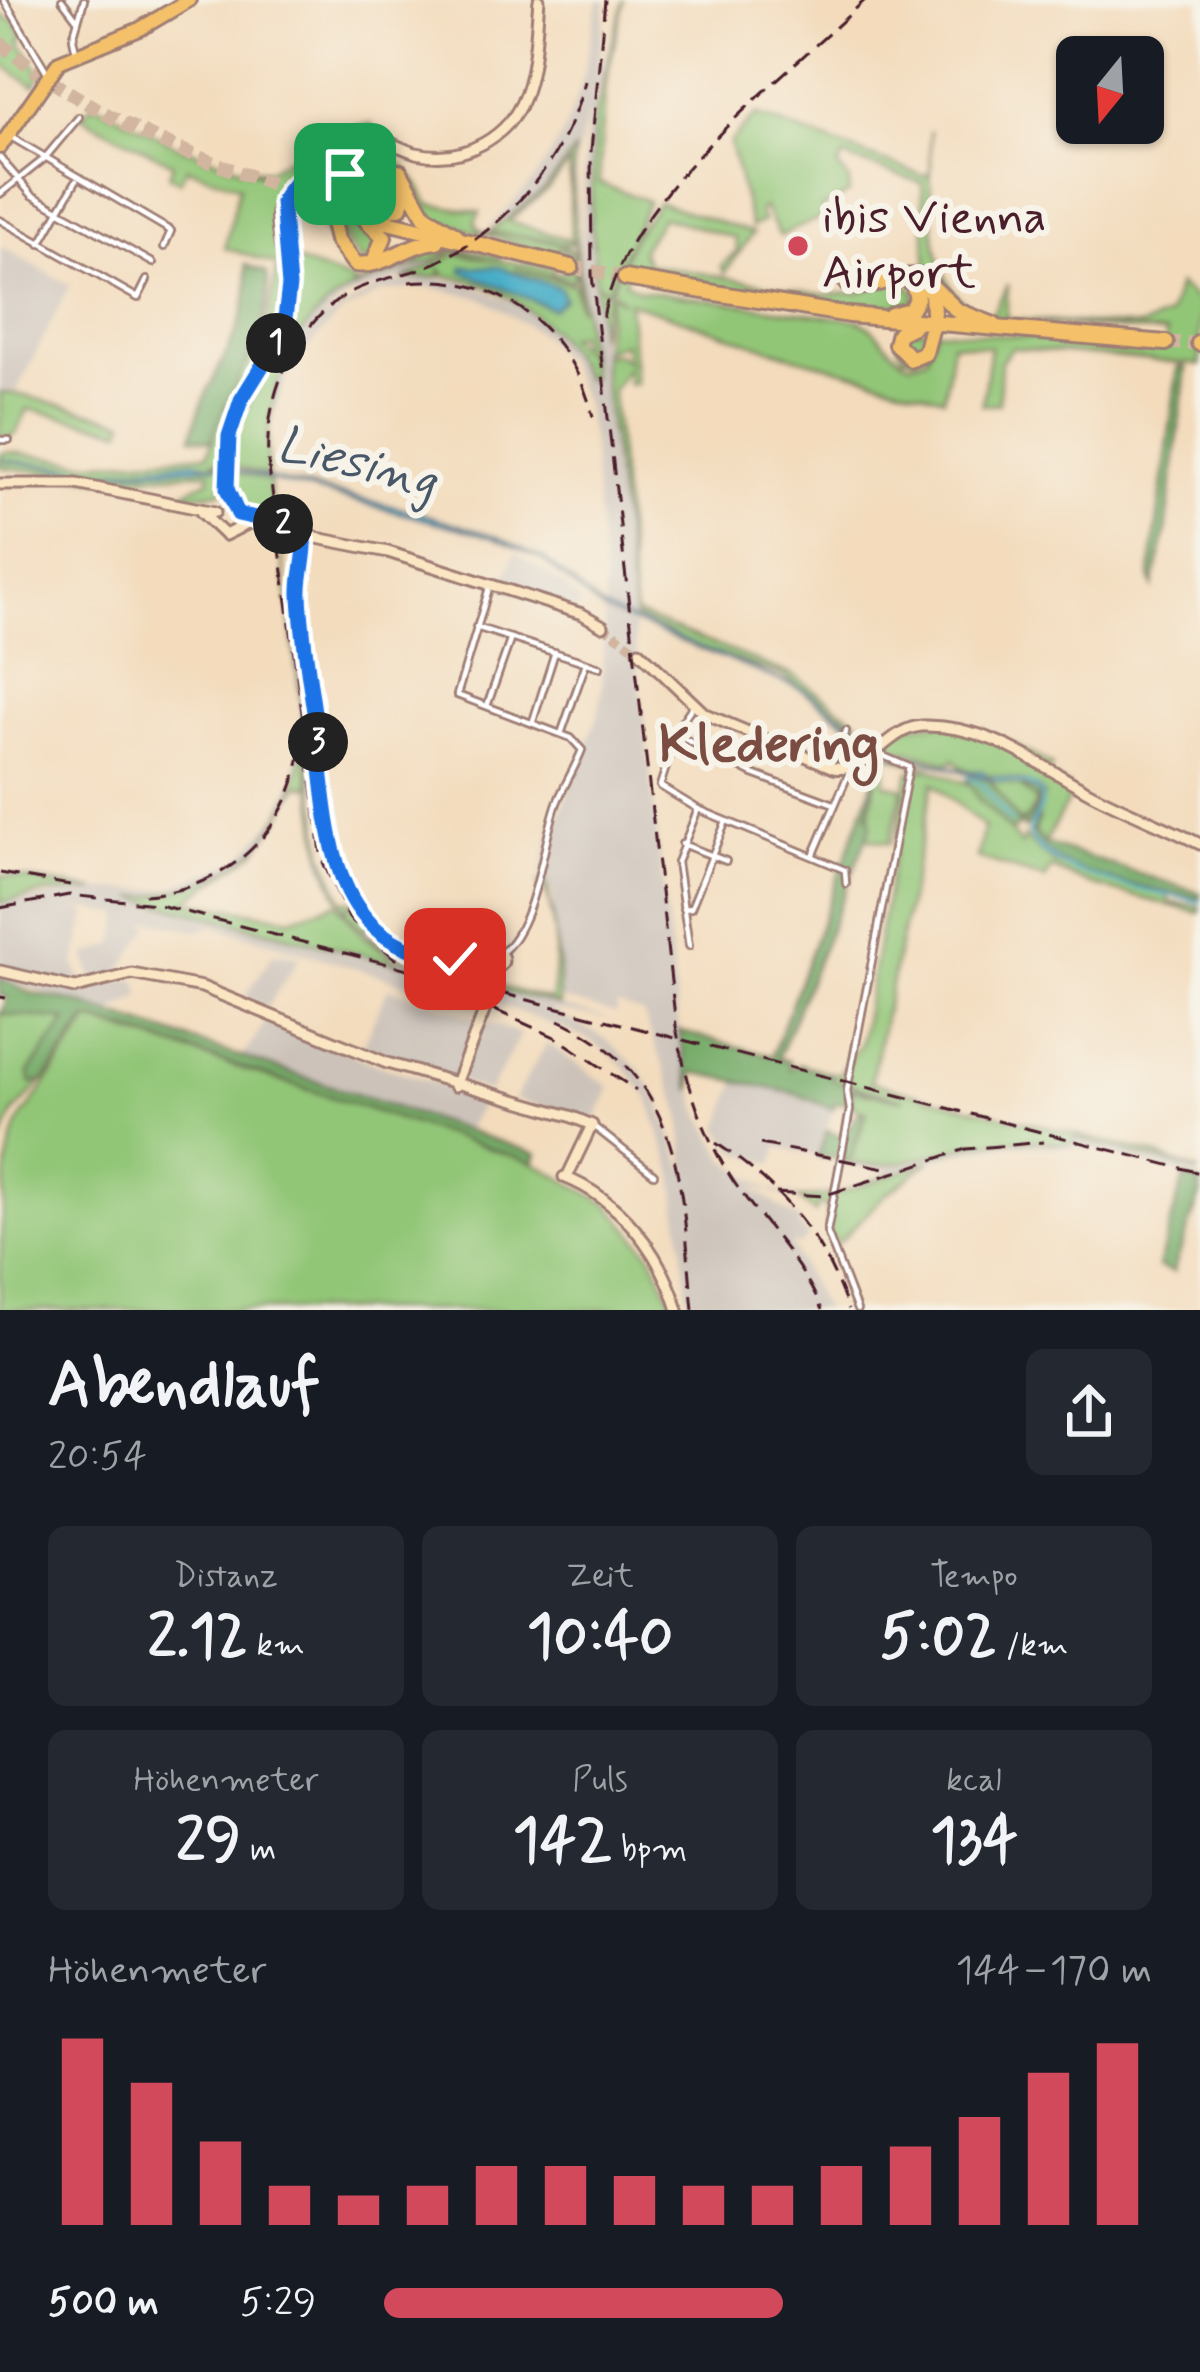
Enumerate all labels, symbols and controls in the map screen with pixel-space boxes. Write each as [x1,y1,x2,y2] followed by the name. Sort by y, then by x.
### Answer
[1056,36,1164,144] north arrow
[1056,36,1164,144] map controls
[294,123,396,225] pin
[312,141,378,207] icon: arrive
[822,187,1046,305] place label: ibis Vienna Airport
[785,233,811,259] marker: ibis Vienna Airport
[246,313,306,373] pin: 1
[269,321,283,365] text: 1
[270,412,445,516] water label: Liesing
[253,494,313,554] pin: 2
[275,502,291,546] text: 2
[659,711,879,787] district label: Kledering
[288,712,348,772] pin: 3
[311,720,325,764] text: 3
[404,908,506,1010] pin
[422,926,488,992] icon: check
[48,1344,320,1430] text: Abendlauf
[1026,1349,1152,1475] button: share
[48,1432,147,1483] text: 20:54
[174,1555,278,1599] text: Distanz
[566,1555,634,1599] text: Zeit
[930,1555,1018,1599] text: Tempo
[147,1599,248,1678] text: 2.12
[527,1599,673,1678] text: 10:40
[880,1599,997,1678] text: 5:02
[248,1624,305,1668] text: km
[997,1624,1068,1668] text: /km
[134,1759,318,1803] text: Höhenmeter
[572,1759,628,1803] text: Puls
[946,1759,1002,1803] text: kcal
[176,1803,241,1882] text: 29
[513,1803,612,1882] text: 142
[930,1803,1018,1882] text: 134
[241,1828,276,1872] text: m
[612,1828,687,1872] text: bpm
[48,1946,266,1997] text: Höhenmeter
[956,1946,1152,1997] text: 144–170 m
[48,2278,159,2329] text: 500 m
[240,2278,316,2329] text: 5:29

